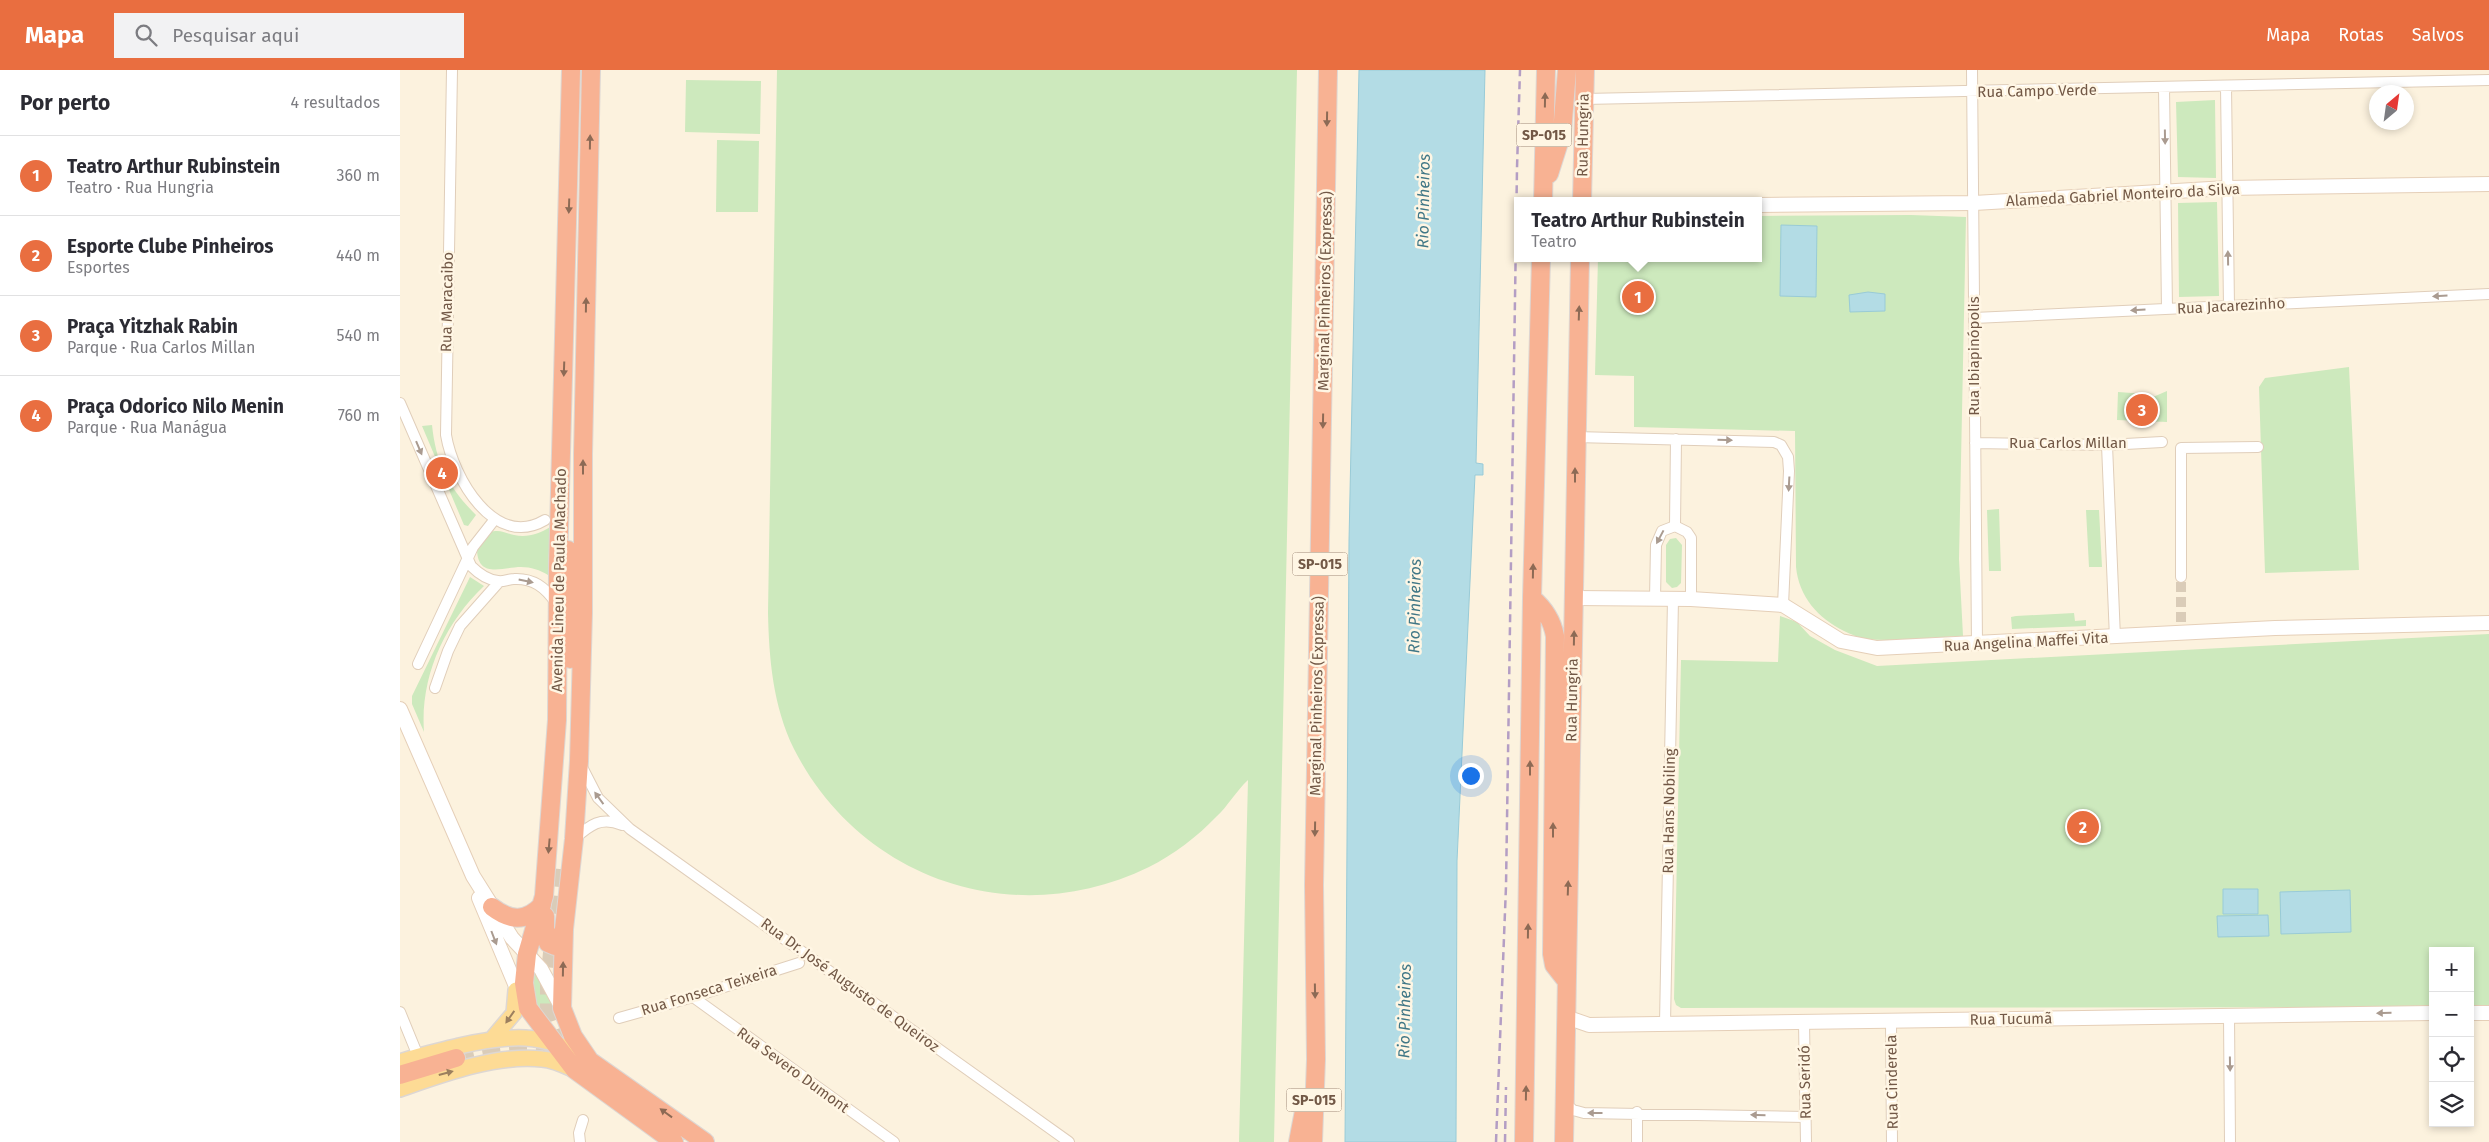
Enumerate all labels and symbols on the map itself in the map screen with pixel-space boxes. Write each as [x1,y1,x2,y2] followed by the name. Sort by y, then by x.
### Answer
[1977,81,2097,101] street label: Rua Campo Verde
[2369,85,2414,130] north arrow
[1541,91,1549,107] one-way arrow
[1573,93,1593,177] street label: Rua Hungria
[1323,111,1331,127] one-way arrow
[1516,124,1572,146] road number: SP-015
[2161,129,2169,145] one-way arrow
[586,134,594,150] one-way arrow
[1413,154,1434,248] water label: Rio Pinheiros
[2006,180,2240,210] street label: Alameda Gabriel Monteiro da Silva
[1314,191,1336,391] street label: Marginal Pinheiros (Expressa)
[565,198,573,214] one-way arrow
[2224,249,2232,265] one-way arrow
[437,252,457,352] street label: Rua Maracaibo
[1622,278,1654,316] pin: 1
[2432,292,2448,300] one-way arrow
[2176,294,2286,318] street label: Rua Jacarezinho
[583,296,591,312] one-way arrow
[1965,296,1983,416] street label: Rua Ibiapinópolis
[1575,304,1583,320] one-way arrow
[2130,306,2146,314] one-way arrow
[559,361,567,377] one-way arrow
[2126,391,2158,429] pin: 3
[1318,413,1326,429] one-way arrow
[2009,434,2127,452] street label: Rua Carlos Millan
[1717,436,1733,444] one-way arrow
[416,441,424,455] one-way arrow
[426,454,458,492] pin: 4
[579,459,587,475] one-way arrow
[1571,467,1579,483] one-way arrow
[548,468,570,692] street label: Avenida Lineu de Paula Machado
[1784,476,1792,492] one-way arrow
[1656,529,1664,544] one-way arrow
[1292,552,1348,576] road number: SP-015
[1404,559,1425,653] water label: Rio Pinheiros
[1529,563,1537,579] one-way arrow
[518,577,534,585] one-way arrow
[1306,596,1328,796] street label: Marginal Pinheiros (Expressa)
[1570,629,1578,645] one-way arrow
[1943,629,2109,655] street label: Rua Angelina Maffei Vita
[1562,658,1582,742] street label: Rua Hungria
[1659,748,1679,874] street label: Rua Hans Nobiling
[1526,760,1534,776] one-way arrow
[1458,763,1484,789] your location
[594,792,605,805] one-way arrow
[2067,808,2099,846] pin: 2
[1311,821,1319,837] one-way arrow
[1549,821,1557,837] one-way arrow
[544,839,552,855] one-way arrow
[1564,879,1572,895] one-way arrow
[757,914,943,1056] street label: Rua Dr. José Augusto de Queiroz
[1525,923,1533,939] one-way arrow
[491,931,499,945] one-way arrow
[559,960,567,976] one-way arrow
[639,961,779,1019] street label: Rua Fonseca Teixeira
[1394,964,1415,1058] water label: Rio Pinheiros
[1311,983,1319,999] one-way arrow
[1970,1009,2052,1029] street label: Rua Tucumã
[2376,1009,2392,1017] one-way arrow
[505,1010,515,1024] one-way arrow
[733,1023,853,1117] street label: Rua Severo Dumont
[1882,1035,1902,1129] street label: Rua Cinderela
[1795,1045,1815,1119] street label: Rua Seridó
[2226,1057,2234,1073] one-way arrow
[439,1069,454,1077] one-way arrow
[1522,1085,1530,1101] one-way arrow
[1286,1088,1342,1112] road number: SP-015
[659,1108,673,1118] one-way arrow
[1587,1109,1603,1117] one-way arrow
[1749,1111,1765,1119] one-way arrow

